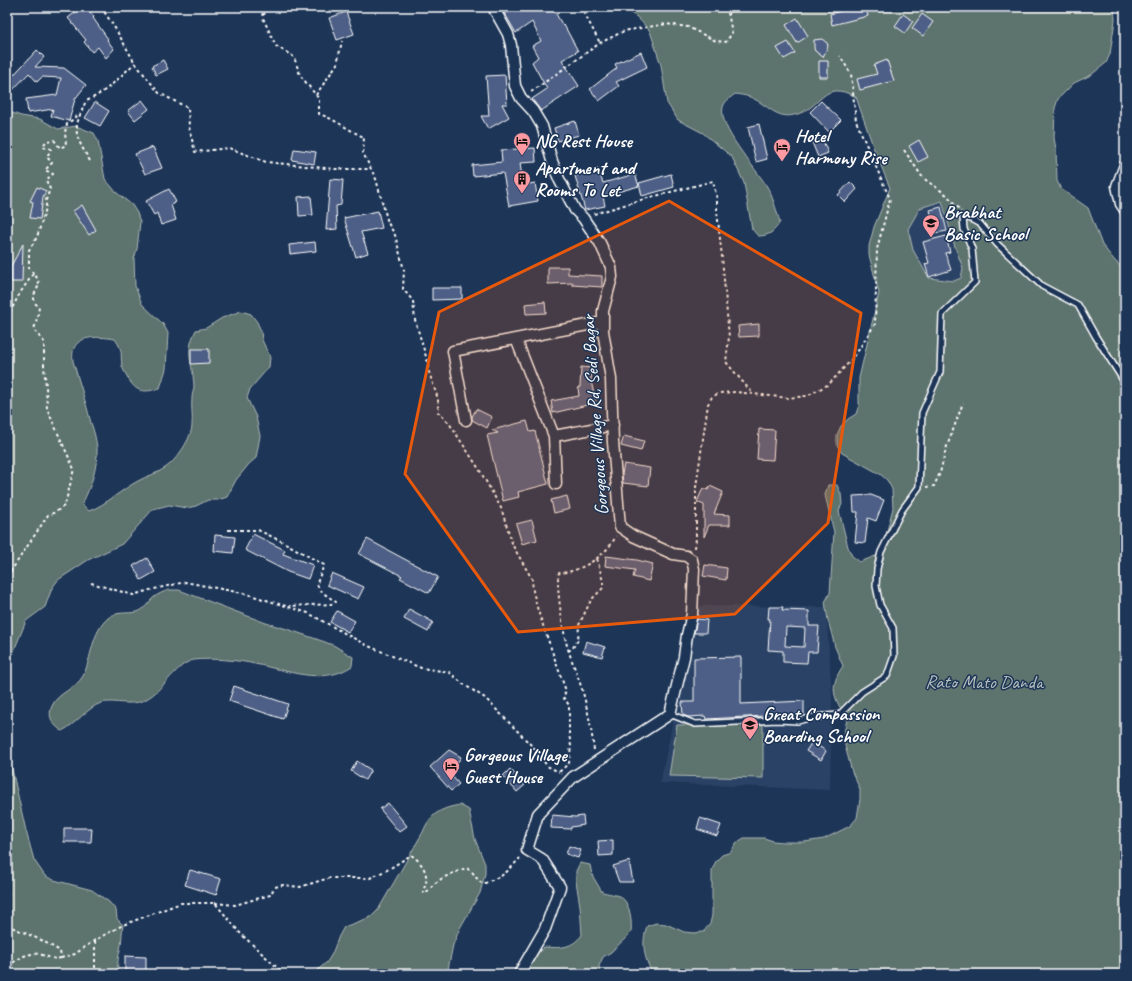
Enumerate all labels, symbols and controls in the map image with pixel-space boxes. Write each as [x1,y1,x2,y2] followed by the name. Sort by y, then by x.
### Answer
[795,124,888,170] place label: Hotel Harmony Rise
[535,129,634,153] place label: NG Rest House
[512,131,532,156] hotel icon: NG Rest House
[772,137,792,162] hotel icon: Hotel Harmony Rise
[535,156,638,202] place label: Apartment and Rooms To Let
[512,169,532,194] building icon: Apartment and Rooms To Let
[944,200,1031,246] place label: Brabhat Basic School
[921,213,941,238] school or university icon: Brabhat Basic School
[576,312,614,516] street label: Gorgeous Village Rd, Sedi Bagar
[925,670,1045,694] park label: Rato Mato Danda
[763,702,881,748] place label: Great Compassion Boarding School
[740,715,760,740] school or university icon: Great Compassion Boarding School
[464,743,568,789] place label: Gorgeous Village Guest House
[441,756,461,781] hotel icon: Gorgeous Village Guest House

